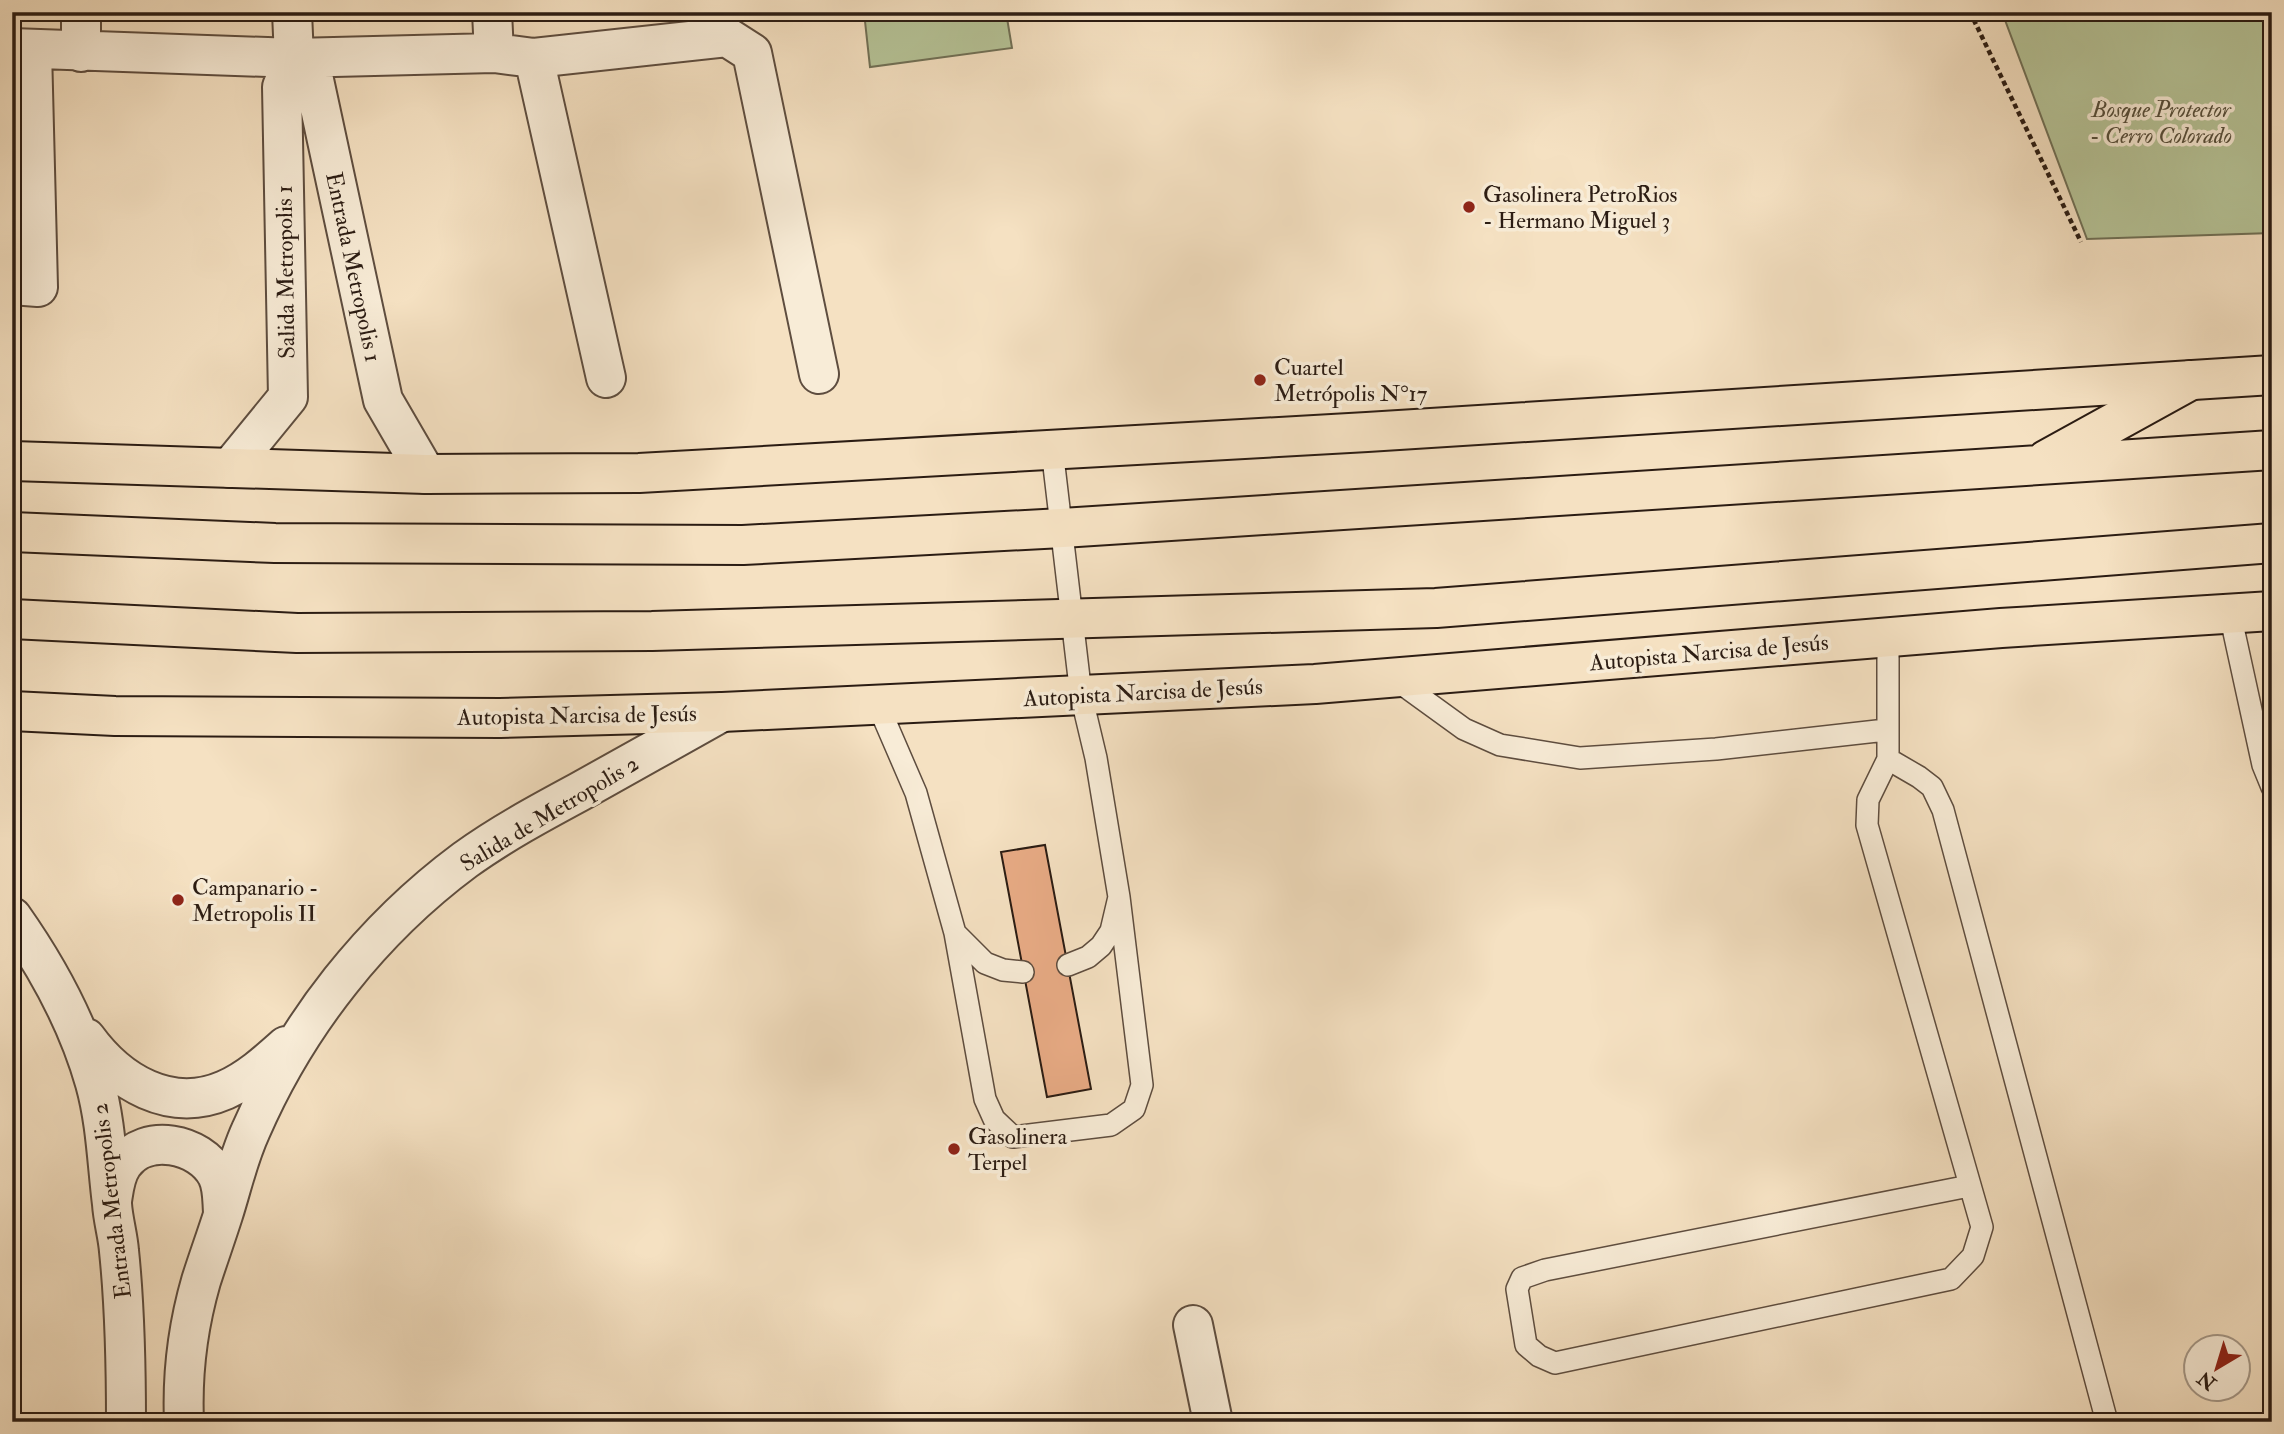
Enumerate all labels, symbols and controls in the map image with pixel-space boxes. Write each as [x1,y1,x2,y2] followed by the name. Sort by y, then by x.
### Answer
[2090,95,2232,150] park label: Bosque Protector - Cerro Colorado
[318,169,388,365] street label: Entrada Metropolis 1
[1483,180,1678,235] place label: Gasolinera PetroRios - Hermano Miguel 3
[269,185,303,359] street label: Salida Metropolis 1
[1461,199,1477,215] marker: Gasolinera PetroRios - Hermano Miguel 3
[1274,353,1428,409] place label: Cuartel Metrópolis N°17
[1252,372,1268,388] marker: Cuartel Metrópolis N°17
[1587,628,1830,678] street label: Autopista Narcisa de Jesús
[1022,672,1264,714] street label: Autopista Narcisa de Jesús
[456,699,697,733] street label: Autopista Narcisa de Jesús
[455,749,644,879] street label: Salida de Metropolis 2
[192,873,319,929] place label: Campanario - Metropolis II
[170,892,186,908] marker: Campanario - Metropolis II
[85,1101,139,1300] street label: Entrada Metropolis 2
[968,1122,1068,1178] place label: Gasolinera Terpel
[946,1141,962,1157] marker: Gasolinera Terpel
[2182,1332,2252,1402] north arrow
[2192,1365,2222,1396] text: N

